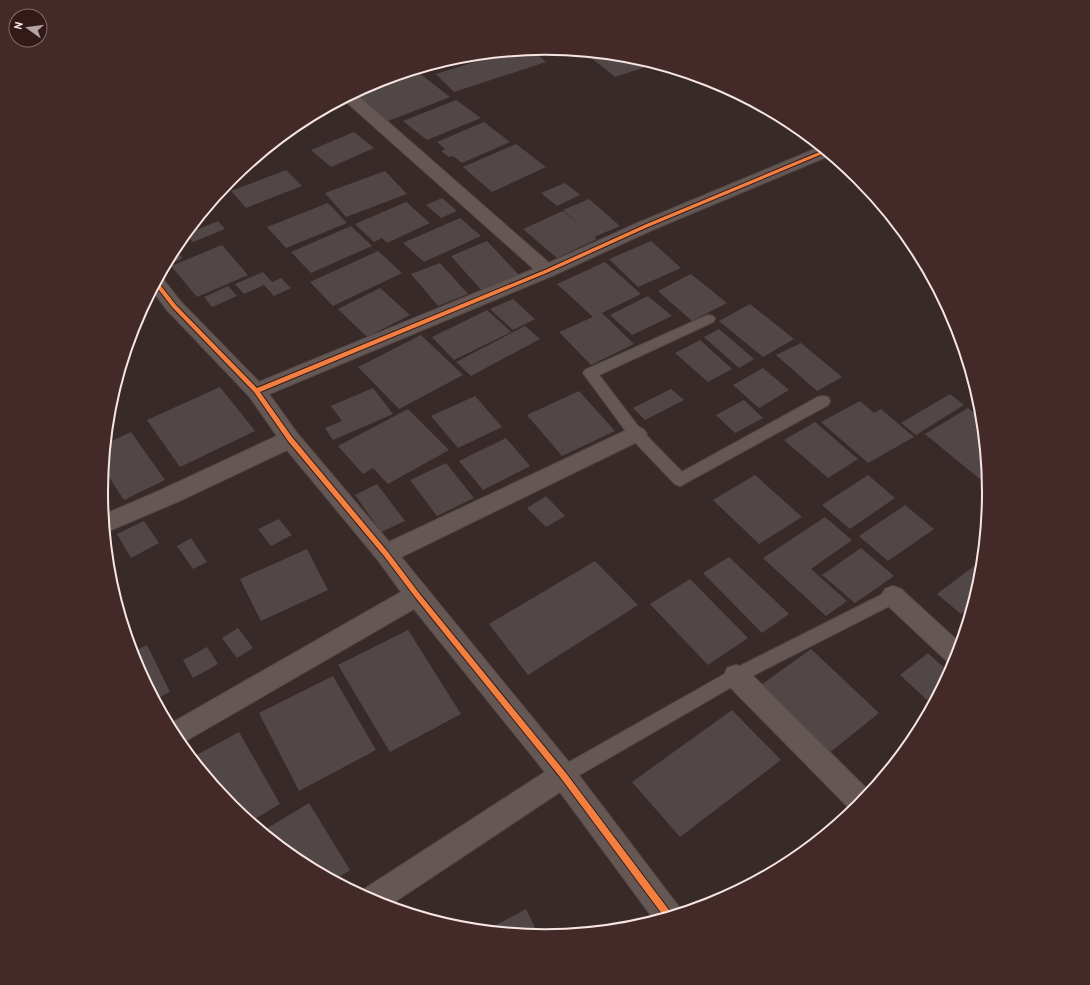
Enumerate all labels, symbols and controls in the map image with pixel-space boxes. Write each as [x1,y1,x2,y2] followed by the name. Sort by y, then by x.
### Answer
[8,8,48,48] north arrow
[11,20,26,31] text: N

